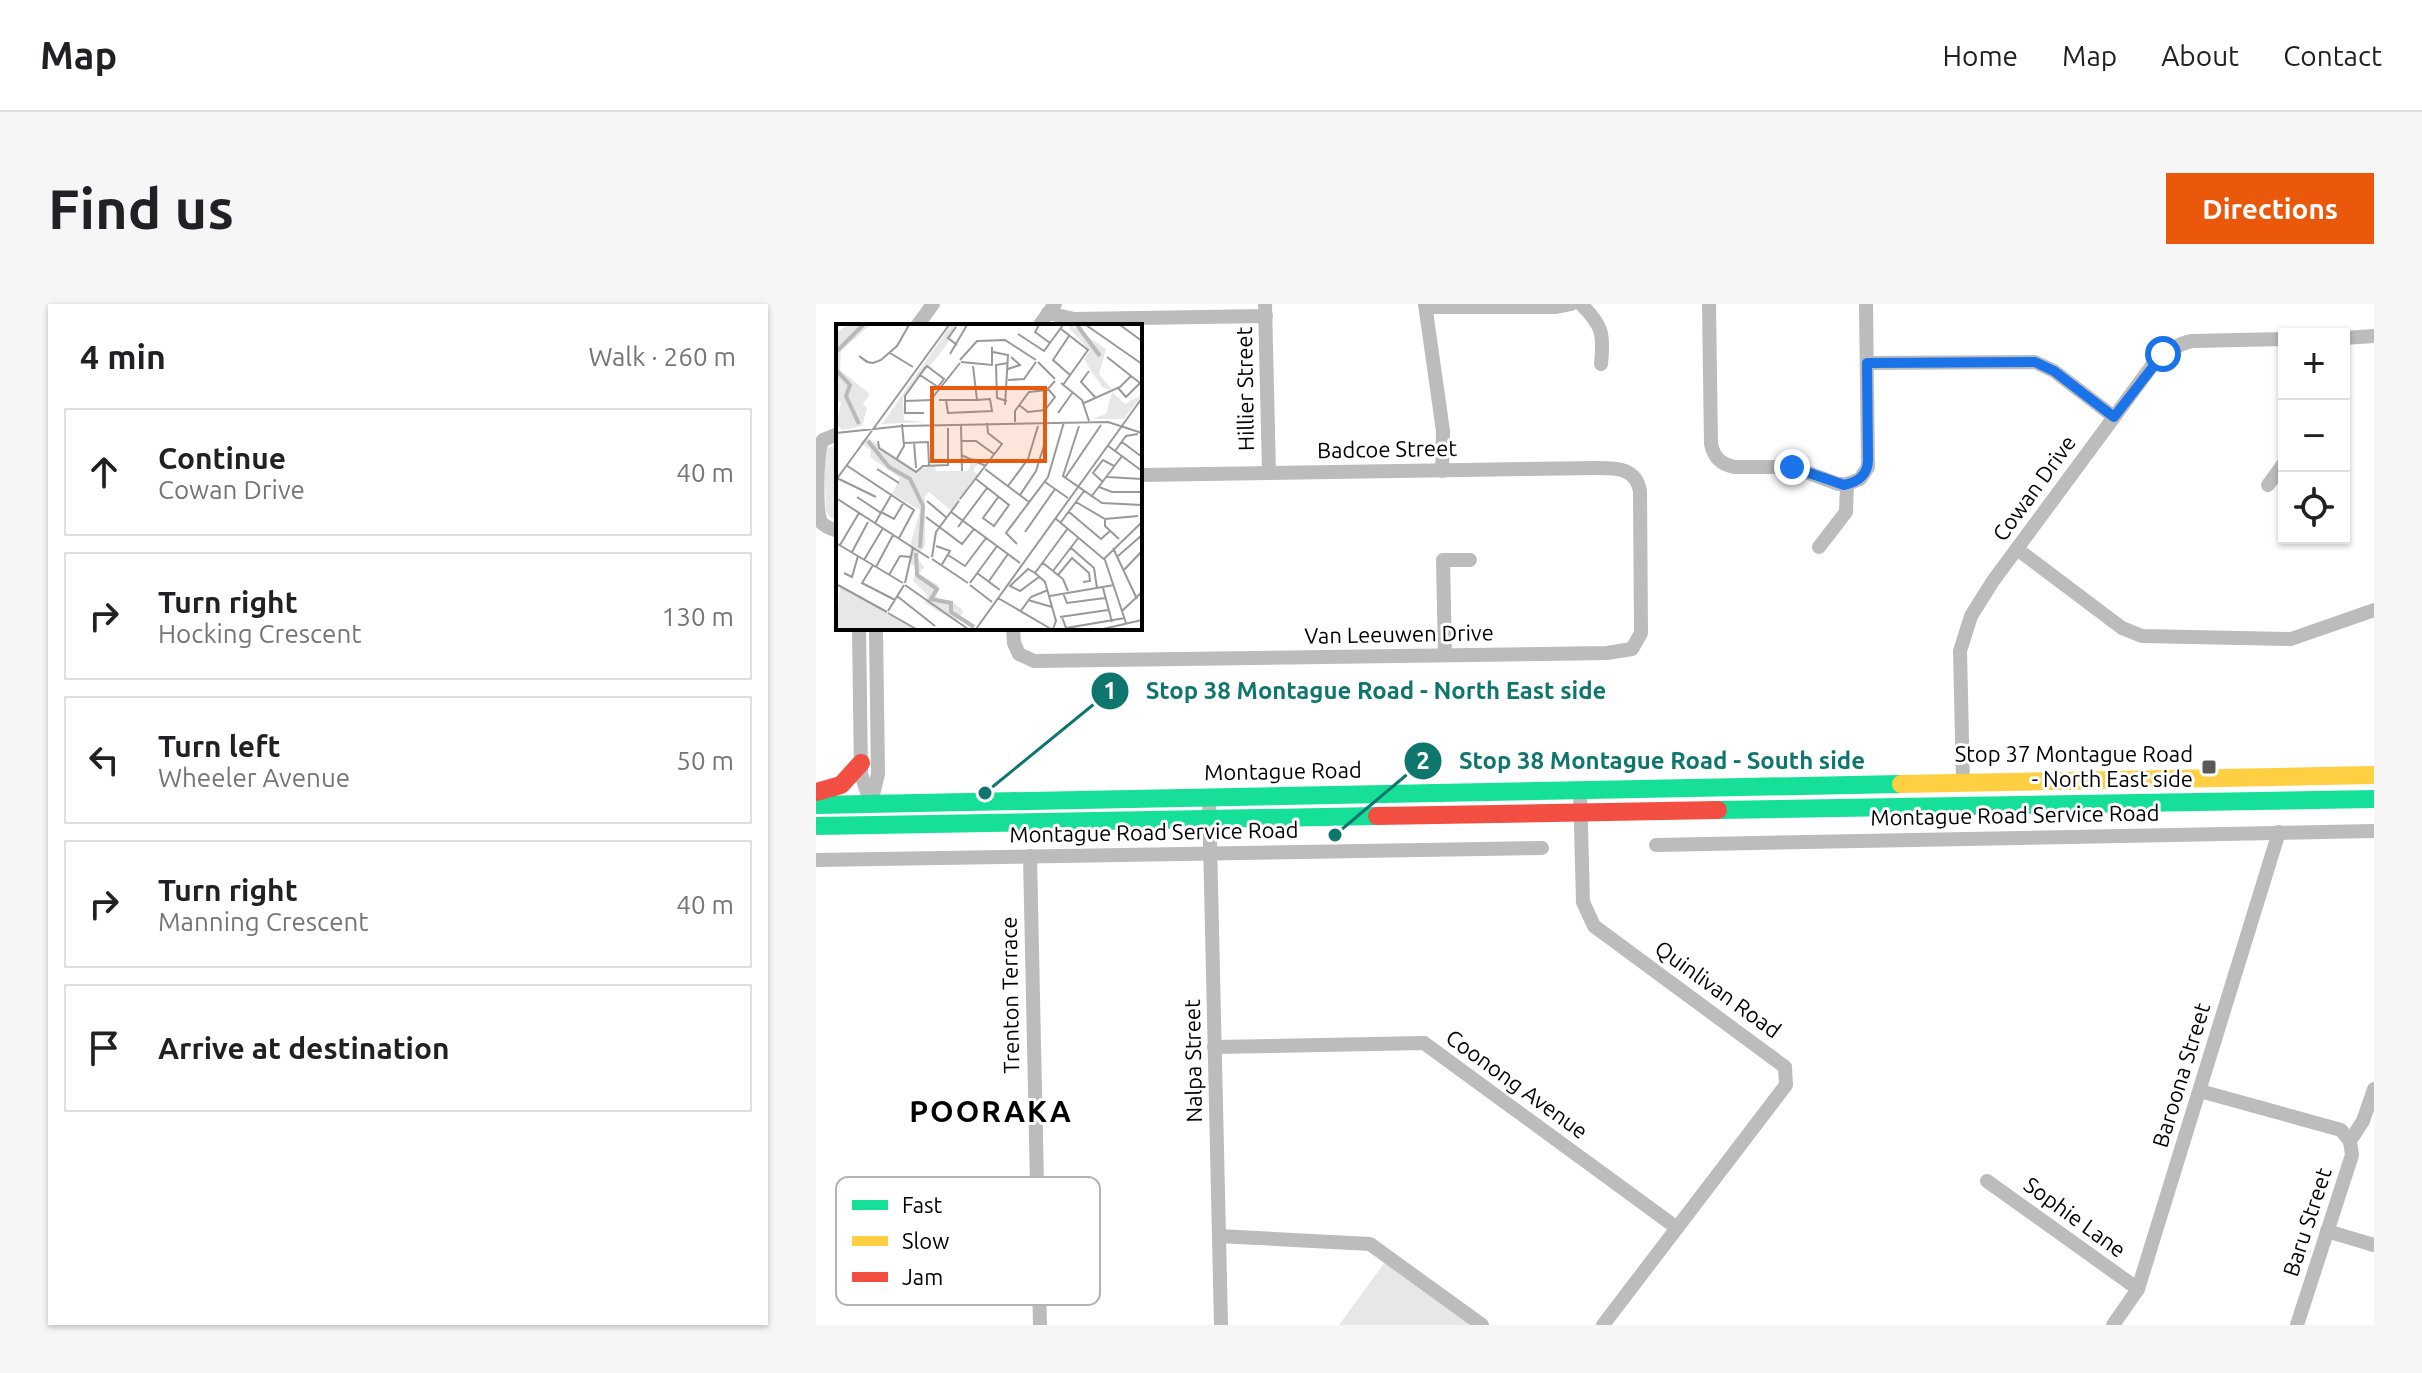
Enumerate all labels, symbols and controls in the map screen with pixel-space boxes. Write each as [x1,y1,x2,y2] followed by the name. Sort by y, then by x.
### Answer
[40,34,117,76] text: Map
[1943,40,2018,71] text: Home
[2062,40,2117,71] text: Map
[2161,40,2239,71] text: About
[2283,40,2382,71] text: Contact
[2166,173,2374,244] button: Directions
[48,177,234,240] text: Find us
[836,324,1142,630] inset map
[1231,326,1258,451] street label: Hillier Street
[2278,328,2350,544] map controls
[2278,328,2350,400] button: +
[2145,336,2181,372] route start
[80,337,166,375] text: 4 min
[588,342,736,371] text: Walk · 260 m
[2278,400,2350,472] button: −
[1987,430,2080,545] street label: Cowan Drive
[1317,435,1457,462] street label: Badcoe Street
[158,441,286,475] text: Continue
[1774,449,1810,485] route end
[82,450,126,494] icon: ahead
[676,458,734,487] text: 40 m
[2278,472,2350,544] button: locate
[158,475,305,504] text: Cowan Drive
[158,585,298,619] text: Turn right
[82,594,126,638] icon: right
[662,602,734,631] text: 130 m
[158,619,361,648] text: Hocking Crescent
[1304,619,1494,648] street label: Van Leeuwen Drive
[1090,667,1623,715] callout: Stop 38 Montague Road - North East side
[1103,677,1117,704] text: 1
[1146,677,1606,704] text: Stop 38 Montague Road - North East side
[158,729,280,763] text: Turn left
[1403,737,1881,785] callout: Stop 38 Montague Road - South side
[82,738,126,782] icon: left
[1955,741,2193,791] place label: Stop 37 Montague Road - North East side
[676,746,734,775] text: 50 m
[1416,747,1430,774] text: 2
[1459,747,1865,774] text: Stop 38 Montague Road - South side
[1204,757,1362,784] street label: Montague Road
[2200,758,2218,776] marker: Stop 37 Montague Road - North East side
[158,763,350,792] text: Wheeler Avenue
[1870,799,2160,830] street label: Montague Road Service Road
[1009,816,1299,847] street label: Montague Road Service Road
[158,873,298,907] text: Turn right
[82,882,126,926] icon: right
[676,890,734,919] text: 40 m
[158,907,369,936] text: Manning Crescent
[996,916,1023,1074] street label: Trenton Terrace
[1651,935,1786,1042] street label: Quinlivan Road
[1179,999,1206,1123] street label: Nalpa Street
[2147,999,2214,1150] street label: Baroona Street
[1442,1024,1593,1143] street label: Coonong Avenue
[82,1026,126,1070] icon: arrive
[158,1031,450,1065] text: Arrive at destination
[909,1094,1073,1128] district label: POORAKA
[2277,1164,2336,1279] street label: Baru Street
[2020,1171,2131,1262] street label: Sophie Lane
[836,1177,1100,1305] legend
[902,1192,943,1217] text: Fast
[902,1228,949,1253] text: Slow
[902,1264,943,1289] text: Jam

